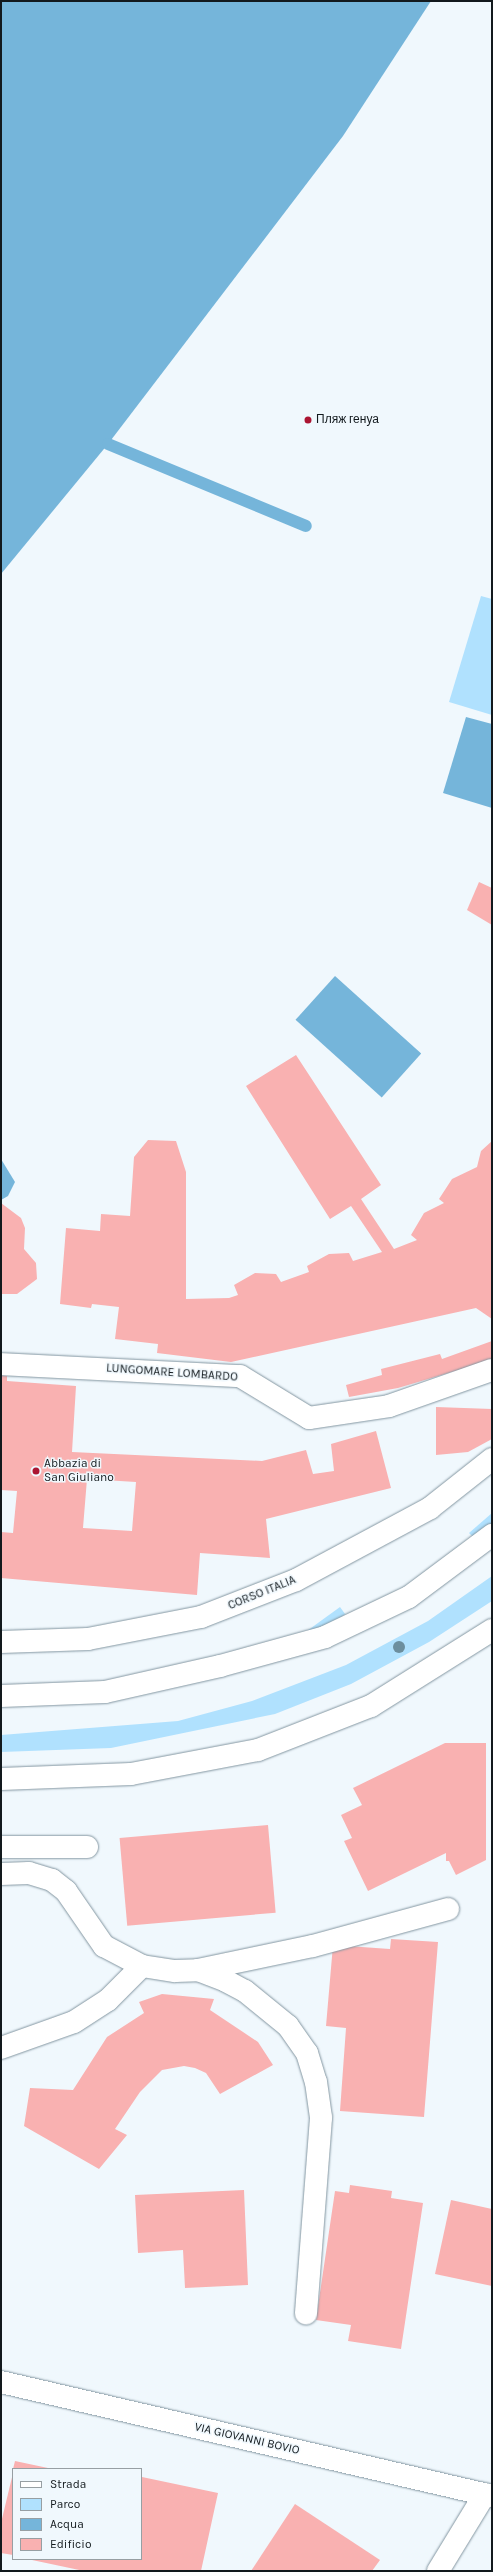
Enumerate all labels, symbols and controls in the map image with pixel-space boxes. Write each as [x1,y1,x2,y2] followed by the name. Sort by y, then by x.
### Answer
[316,413,379,427] place label: Пляж генуа
[303,415,313,425] marker: Пляж генуа
[106,1361,238,1385] street label: LUNGOMARE LOMBARDO
[44,1457,114,1485] place label: Abbazia di San Giuliano
[31,1466,41,1476] marker: Abbazia di San Giuliano
[226,1573,298,1613] street label: CORSO ITALIA
[193,2420,301,2458] street label: VIA GIOVANNI BOVIO
[12,2468,142,2560] legend
[50,2477,86,2491] text: Strada
[50,2497,80,2511] text: Parco
[50,2517,84,2531] text: Acqua
[50,2537,91,2551] text: Edificio

